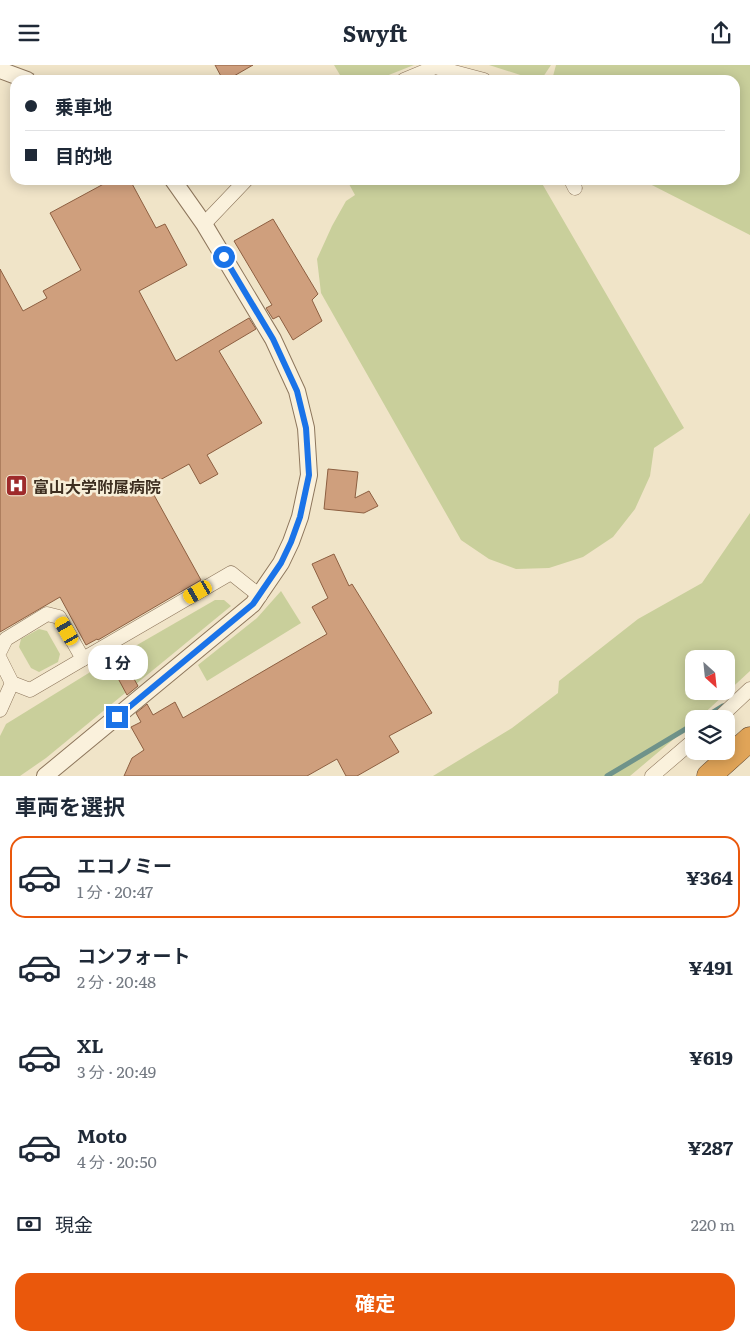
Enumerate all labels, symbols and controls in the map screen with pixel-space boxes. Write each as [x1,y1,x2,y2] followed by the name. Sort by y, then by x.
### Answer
[343,16,407,49] text: Swyft
[15,19,43,47] icon: menu
[707,19,735,47] icon: share
[55,92,112,120] text: 乗車地
[55,141,112,169] text: 目的地
[213,246,235,268] route start
[5,474,29,498] hospital icon: 富山大学附属病院
[33,474,161,498] place label: 富山大学附属病院
[181,578,214,606] car
[53,614,80,648] car
[87,645,147,679] callout: 1 分
[105,650,131,674] text: 1 分
[685,650,735,700] north arrow
[685,650,735,760] map controls
[106,706,128,728] route end
[685,710,735,760] button: layers
[15,789,125,822] text: 車両を選択
[77,851,172,879] text: エコノミー
[17,855,62,900] icon: car
[686,863,733,891] text: ¥364
[77,879,153,903] text: 1 分 · 20:47
[77,941,190,969] text: コンフォート
[17,945,62,990] icon: car
[689,953,733,981] text: ¥491
[77,969,156,993] text: 2 分 · 20:48
[77,1031,104,1059] text: XL
[17,1035,62,1080] icon: car
[689,1043,733,1071] text: ¥619
[77,1059,156,1083] text: 3 分 · 20:49
[77,1121,127,1149] text: Moto
[17,1125,62,1170] icon: car
[687,1133,733,1161] text: ¥287
[77,1149,157,1173] text: 4 分 · 20:50
[15,1210,43,1238] icon: cash
[55,1210,93,1238] text: 現金
[691,1212,735,1236] text: 220 m
[15,1273,735,1331] button: 確定

